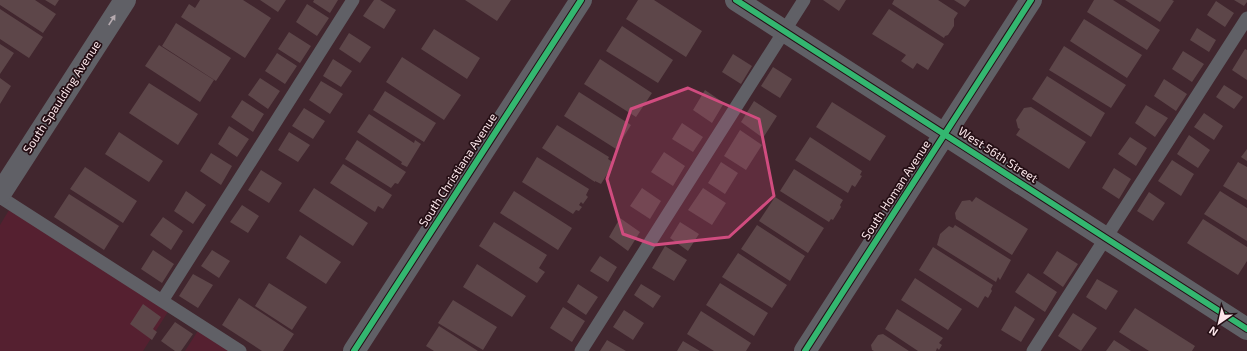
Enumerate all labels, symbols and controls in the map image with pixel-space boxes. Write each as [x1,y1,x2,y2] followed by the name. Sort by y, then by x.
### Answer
[108,14,116,25] one-way arrow
[20,38,103,155] street label: South Spaulding Avenue
[415,110,499,229] street label: South Christiana Avenue
[956,123,1041,185] street label: West 56th Street
[858,137,933,242] street label: South Homan Avenue
[1199,303,1239,343] north arrow
[1206,324,1220,339] text: N

